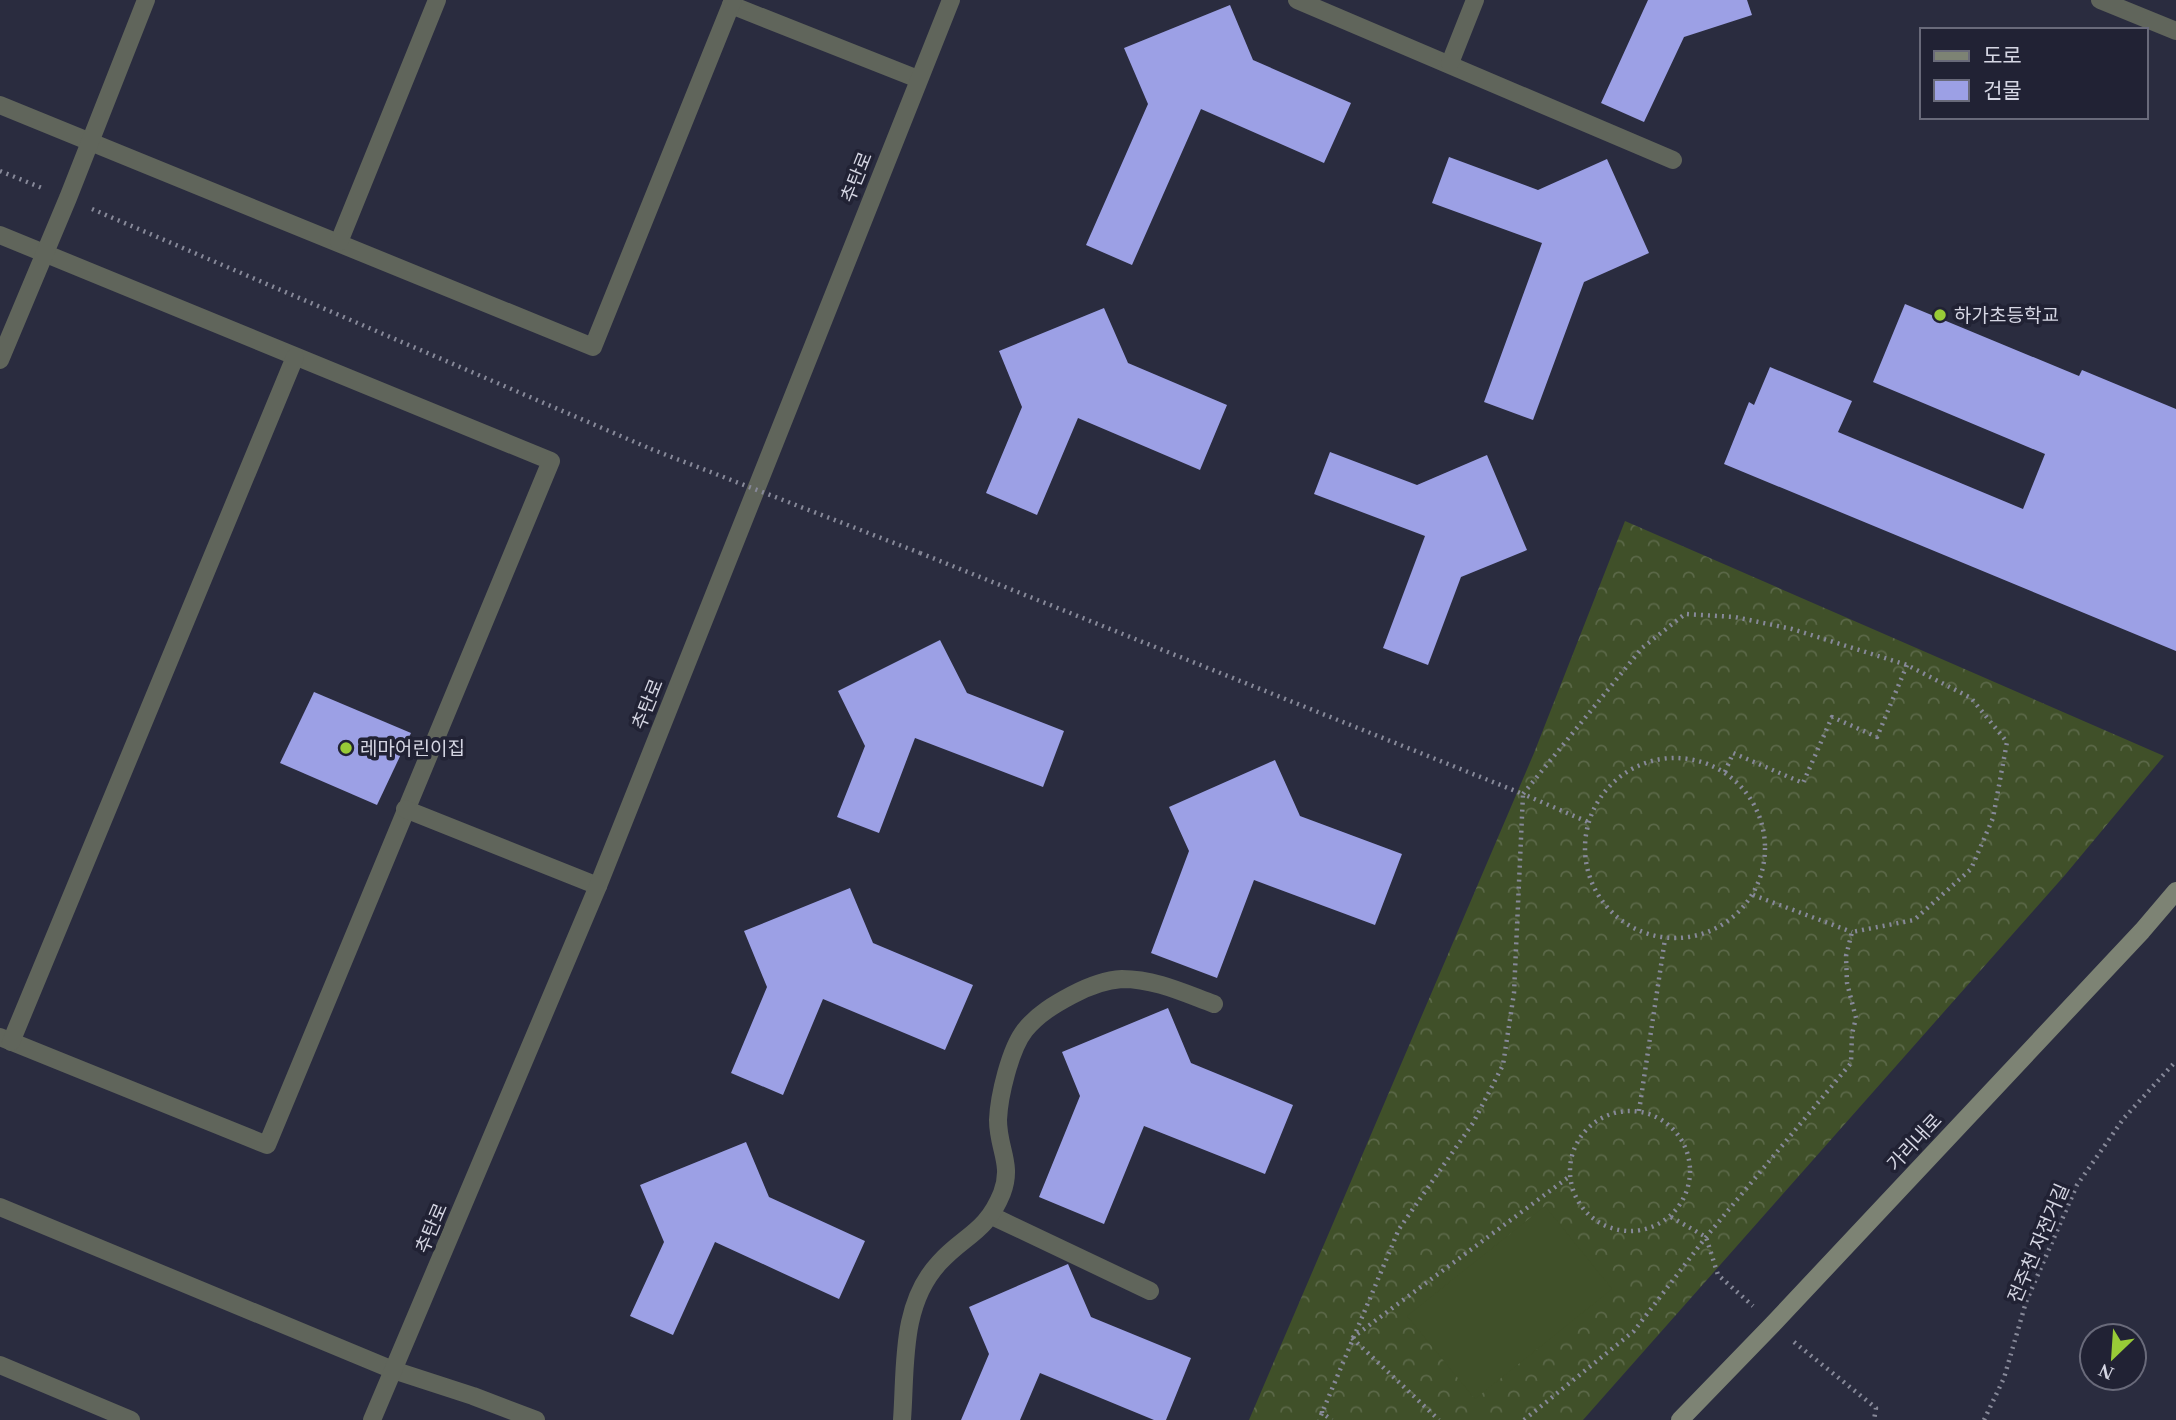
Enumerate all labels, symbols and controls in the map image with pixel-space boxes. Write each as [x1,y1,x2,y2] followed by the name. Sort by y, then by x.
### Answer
[1920,28,2148,119] legend
[1983,44,2022,68] text: 도로
[1983,79,2022,103] text: 건물
[837,149,876,205] street label: 추탄로
[1954,305,2059,326] place label: 하가초등학교
[1932,307,1948,323] marker: 하가초등학교
[628,676,667,732] street label: 추탄로
[360,738,465,759] place label: 레마어린이집
[338,740,354,756] marker: 레마어린이집
[1883,1110,1946,1175] street label: 가리내로
[2004,1181,2073,1306] street label: 전주천 자전거길
[412,1200,451,1256] street label: 추탄로
[2078,1322,2148,1392] north arrow
[2095,1359,2117,1384] text: N

